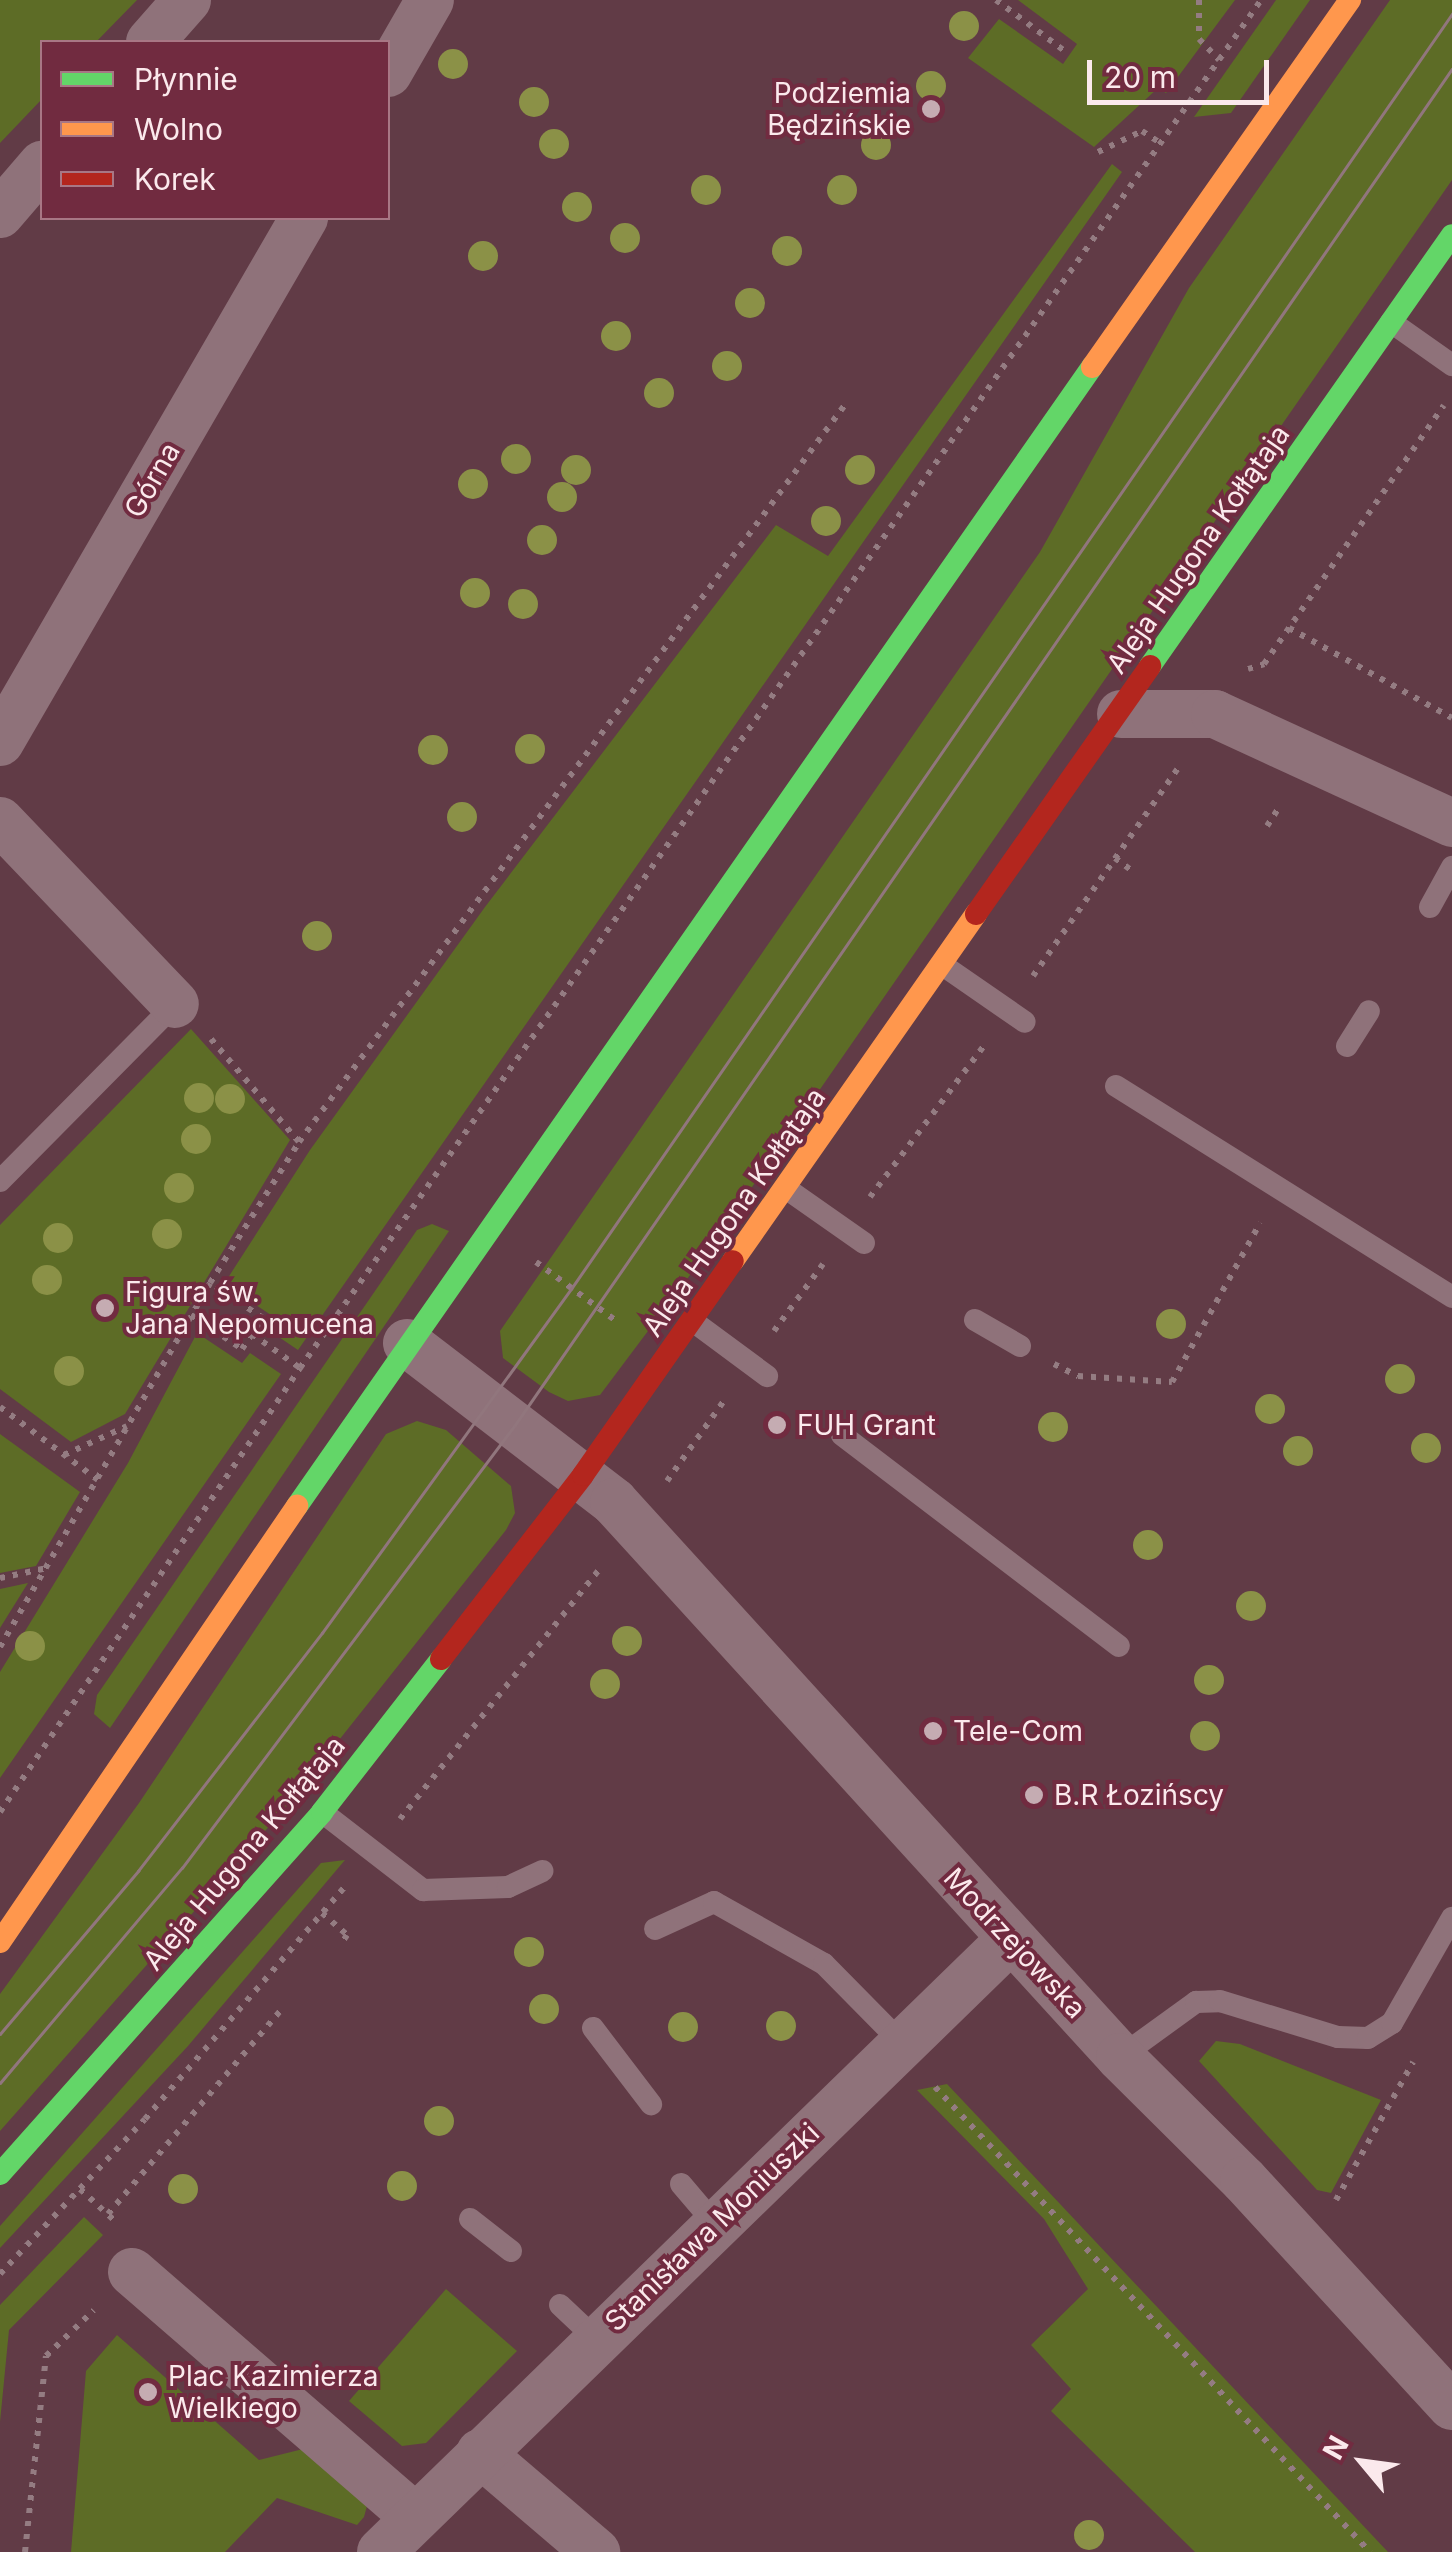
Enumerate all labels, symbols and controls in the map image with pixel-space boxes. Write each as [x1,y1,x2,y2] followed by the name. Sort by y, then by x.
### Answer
[40,40,390,220] legend
[1092,40,1274,102] scale bar
[1104,59,1176,95] text: 20 m
[134,61,238,97] text: Płynnie
[767,76,911,142] place label: Podziemia Będzińskie
[920,98,942,120] marker: Podziemia Będzińskie
[134,111,223,147] text: Wolno
[134,161,216,197] text: Korek
[1099,418,1297,680] street label: Aleja Hugona Kołłątaja
[117,437,187,523] street label: Górna
[635,1081,833,1343] street label: Aleja Hugona Kołłątaja
[125,1275,374,1341] place label: Figura św. Jana Nepomucena
[94,1297,116,1319] marker: Figura św. Jana Nepomucena
[797,1408,936,1442] place label: FUH Grant
[766,1414,788,1436] marker: FUH Grant
[953,1714,1083,1748] place label: Tele-Com
[922,1720,944,1742] marker: Tele-Com
[136,1729,352,1977] street label: Aleja Hugona Kołłątaja
[1054,1778,1224,1812] place label: B.R Łozińscy
[1023,1784,1045,1806] marker: B.R Łozińscy
[937,1861,1093,2025] street label: Modrzejowska
[598,2116,826,2338] street label: Stanisława Moniuszki
[168,2359,378,2425] place label: Plac Kazimierza Wielkiego
[137,2381,159,2403] marker: Plac Kazimierza Wielkiego
[1312,2412,1412,2512] north arrow
[1316,2430,1356,2465] text: N

